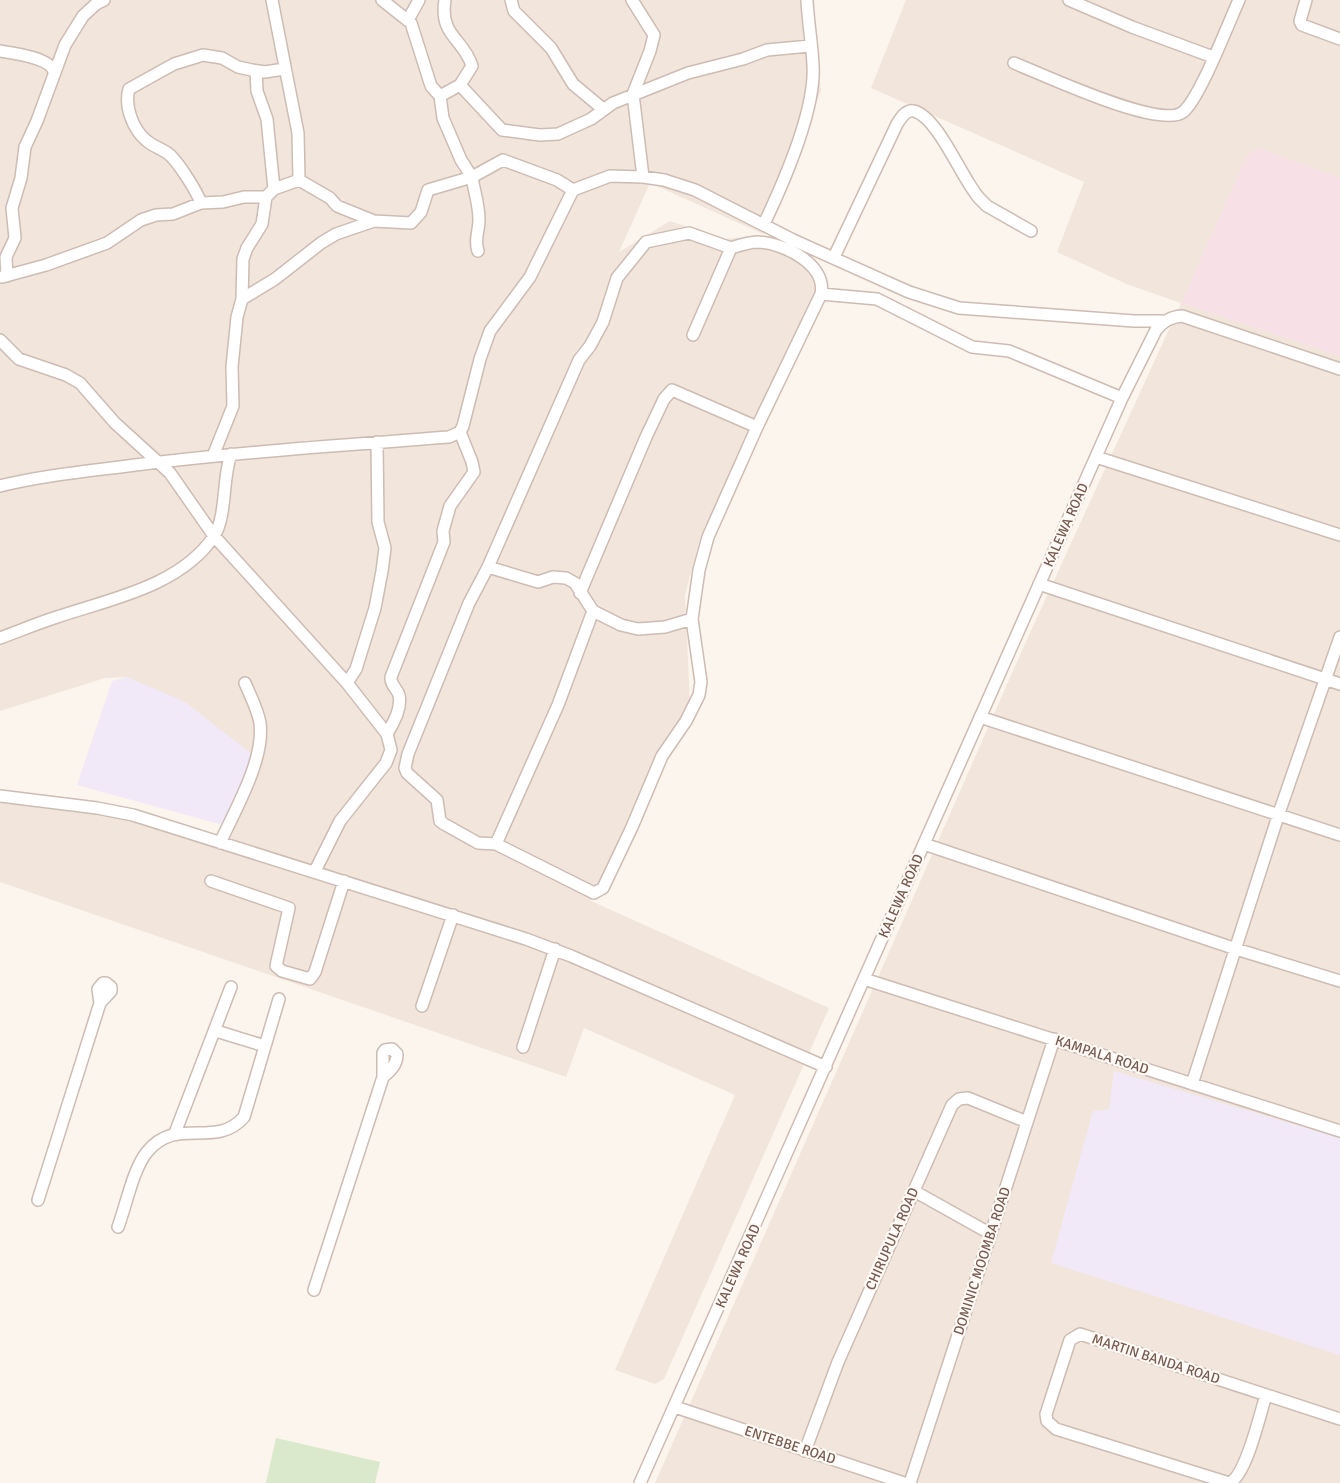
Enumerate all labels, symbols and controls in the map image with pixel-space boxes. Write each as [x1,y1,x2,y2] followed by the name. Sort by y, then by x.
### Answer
[1040,480,1092,570] street label: KALEWA ROAD
[875,851,927,941] street label: KALEWA ROAD
[1053,1032,1151,1078] street label: KAMPALA ROAD
[862,1185,922,1293] street label: CHIRUPULA ROAD
[950,1185,1014,1337] street label: DOMINIC MOOMBA ROAD
[712,1221,764,1311] street label: KALEWA ROAD
[1090,1330,1222,1388] street label: MARTIN BANDA ROAD
[742,1422,838,1468] street label: ENTEBBE ROAD

